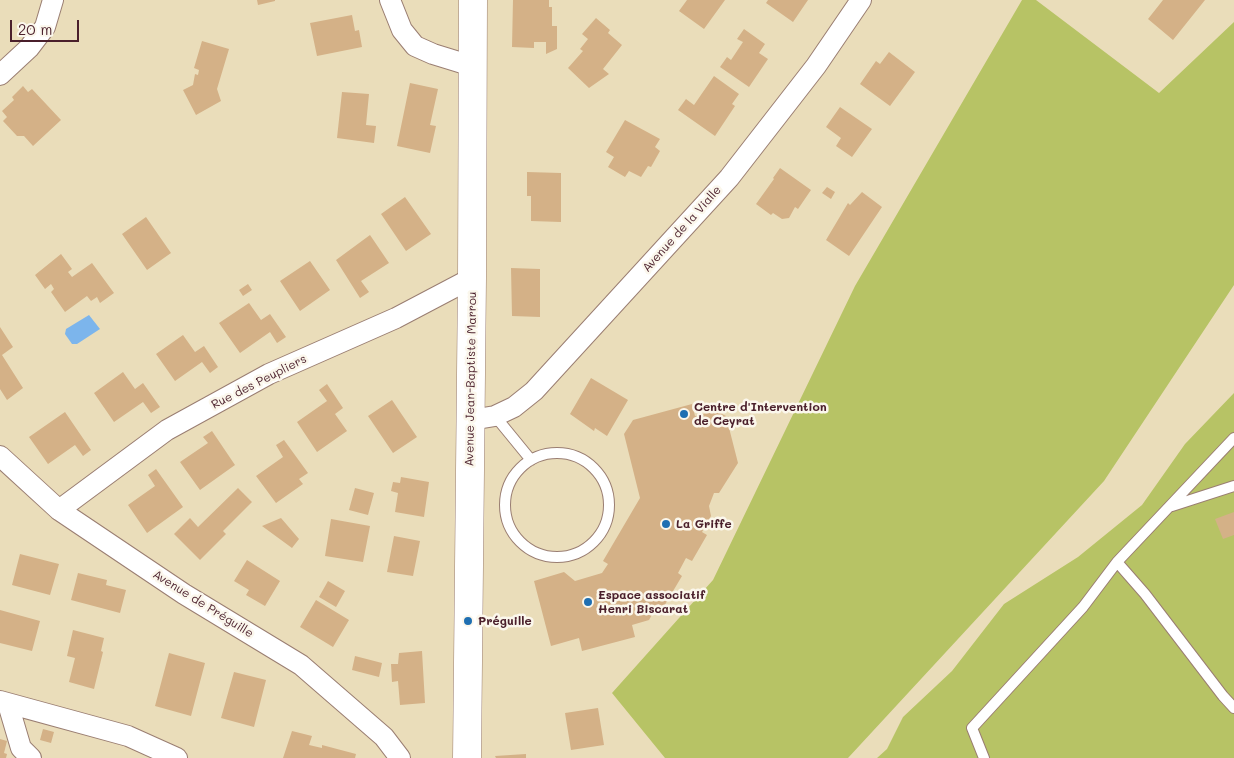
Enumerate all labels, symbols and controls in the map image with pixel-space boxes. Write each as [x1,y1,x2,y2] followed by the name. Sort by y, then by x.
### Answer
[12,10,81,42] scale bar
[18,19,52,39] text: 20 m
[640,183,724,275] street label: Avenue de la Vialle
[462,291,480,467] street label: Avenue Jean-Baptiste Marrou
[209,352,309,412] street label: Rue des Peupliers
[694,400,827,428] place label: Centre d'Intervention de Ceyrat
[678,408,690,420] marker: Centre d'Intervention de Ceyrat
[676,517,732,531] place label: La Griffe
[660,518,672,530] marker: La Griffe
[150,567,256,641] street label: Avenue de Préguille
[598,588,705,616] place label: Espace associatif Henri Biscarat
[582,596,594,608] marker: Espace associatif Henri Biscarat
[478,614,532,628] place label: Préguille
[462,615,474,627] marker: Préguille

